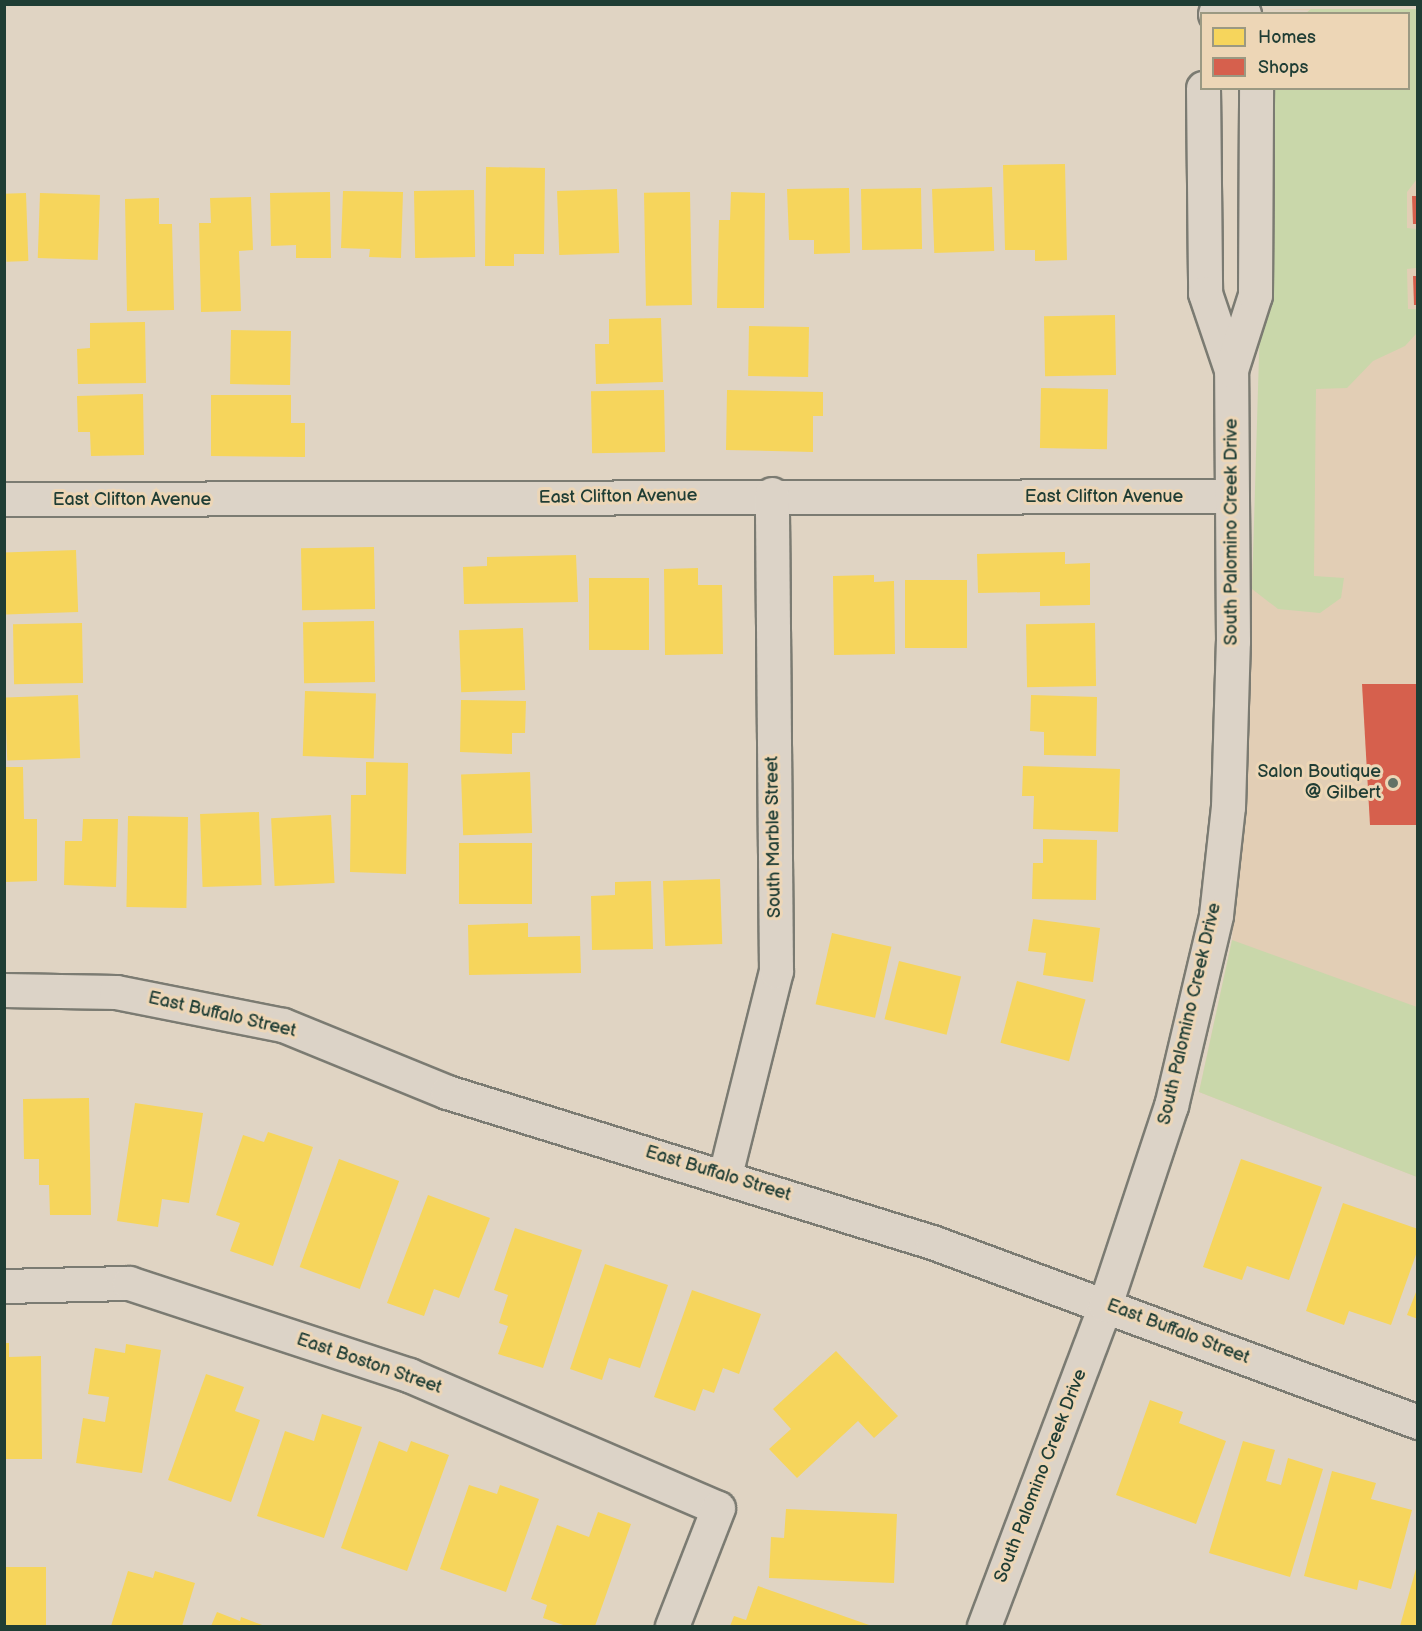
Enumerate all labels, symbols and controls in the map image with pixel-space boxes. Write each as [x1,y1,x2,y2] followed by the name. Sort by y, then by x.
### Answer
[1200,12,1410,90] legend
[1258,27,1316,48] text: Homes
[1258,57,1308,78] text: Shops
[1221,419,1243,645] street label: South Palomino Creek Drive
[539,485,697,509] street label: East Clifton Avenue
[1025,486,1183,508] street label: East Clifton Avenue
[53,489,211,511] street label: East Clifton Avenue
[762,756,786,918] street label: South Marble Street
[1257,762,1381,804] place label: Salon Boutique @ Gilbert
[1386,776,1400,790] marker: Salon Boutique @ Gilbert
[1154,901,1226,1127] street label: South Palomino Creek Drive
[146,987,298,1043] street label: East Buffalo Street
[642,1142,794,1206] street label: East Buffalo Street
[1103,1295,1253,1369] street label: East Buffalo Street
[293,1329,445,1399] street label: East Boston Street
[990,1366,1092,1586] street label: South Palomino Creek Drive

